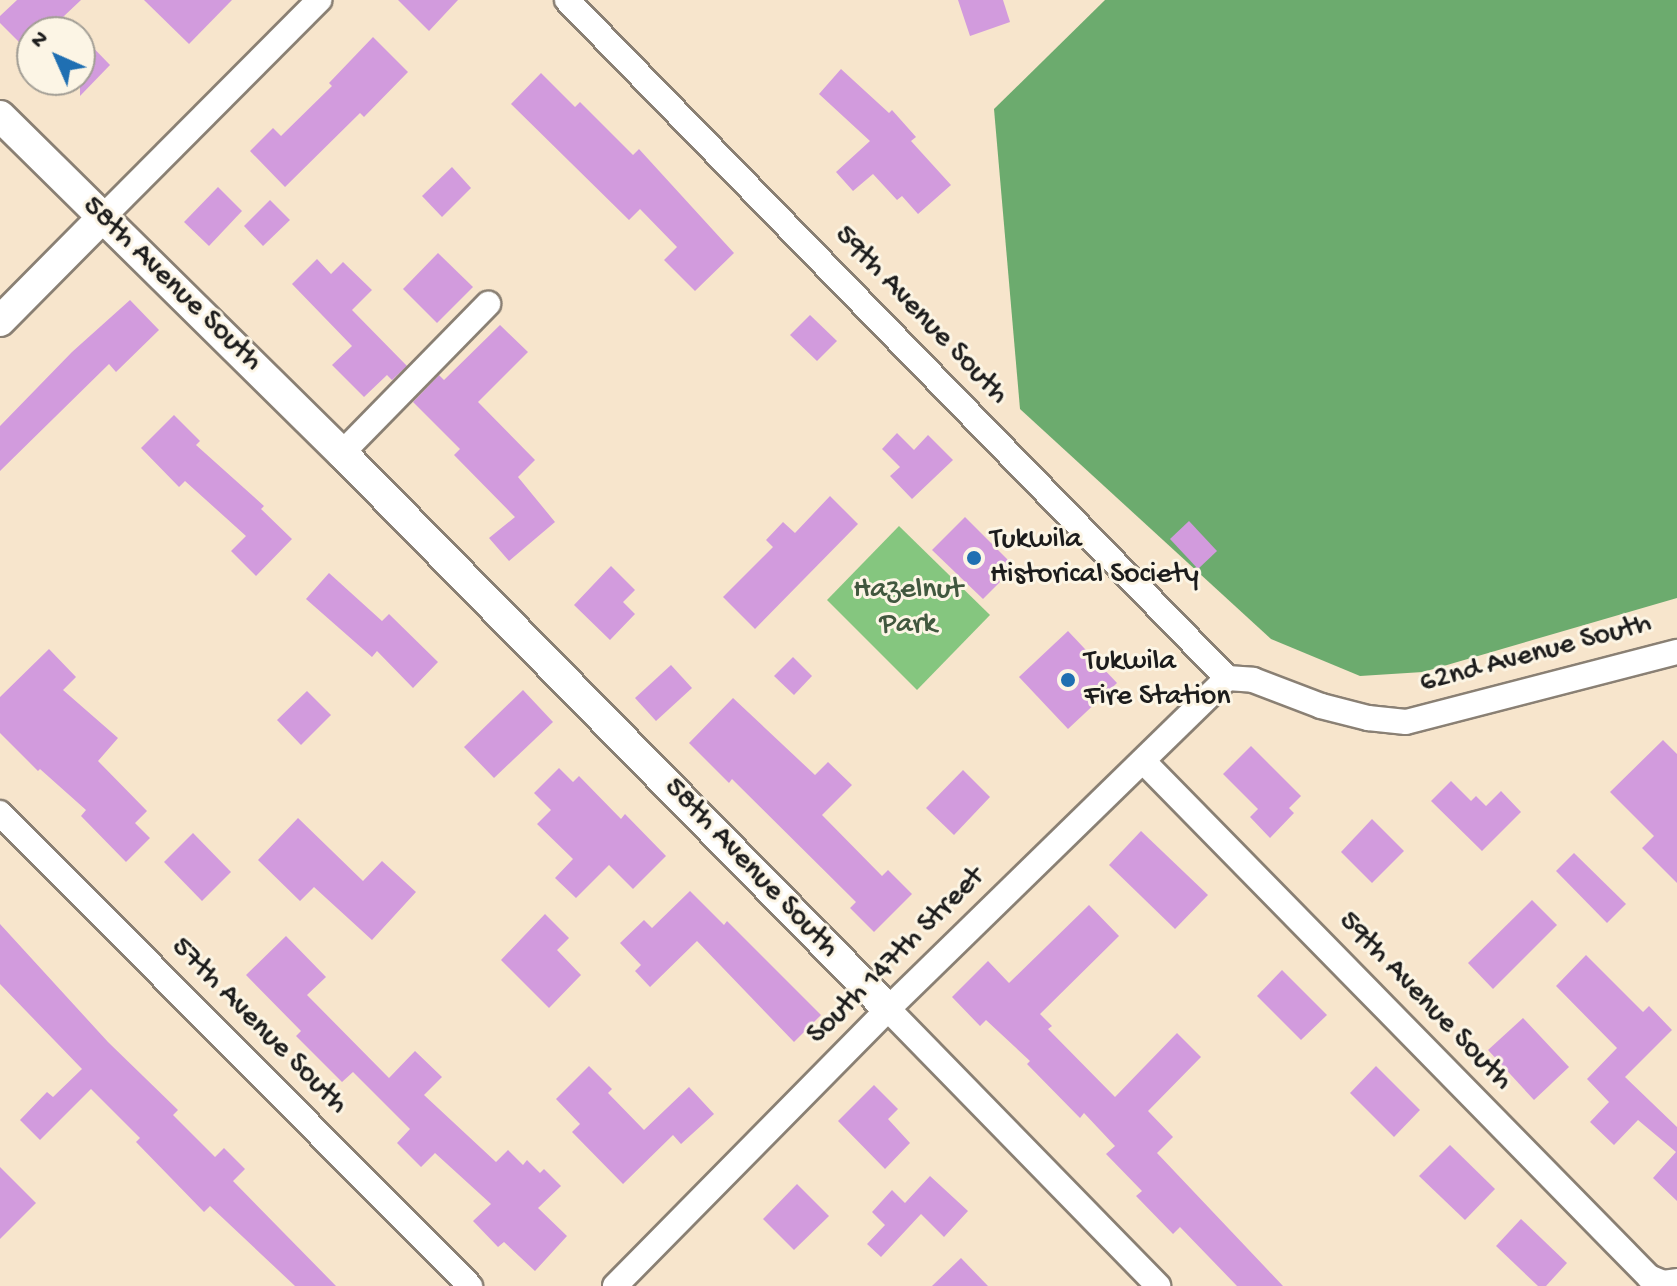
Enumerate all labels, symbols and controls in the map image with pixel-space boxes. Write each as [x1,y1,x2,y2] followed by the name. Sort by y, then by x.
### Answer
[16,16,96,96] north arrow
[26,26,55,55] text: N
[73,190,269,380] street label: 58th Avenue South
[825,219,1015,413] street label: 59th Avenue South
[990,523,1199,594] place label: Tukwila Historical Society
[965,549,983,567] marker: Tukwila Historical Society
[853,573,963,644] park label: Hazelnut Park
[1416,607,1656,703] street label: 62nd Avenue South
[1084,645,1230,716] place label: Tukwila Fire Station
[1059,671,1077,689] marker: Tukwila Fire Station
[655,771,845,967] street label: 58th Avenue South
[801,861,993,1053] street label: South 147th Street
[1329,905,1519,1099] street label: 59th Avenue South
[162,931,354,1123] street label: 57th Avenue South

